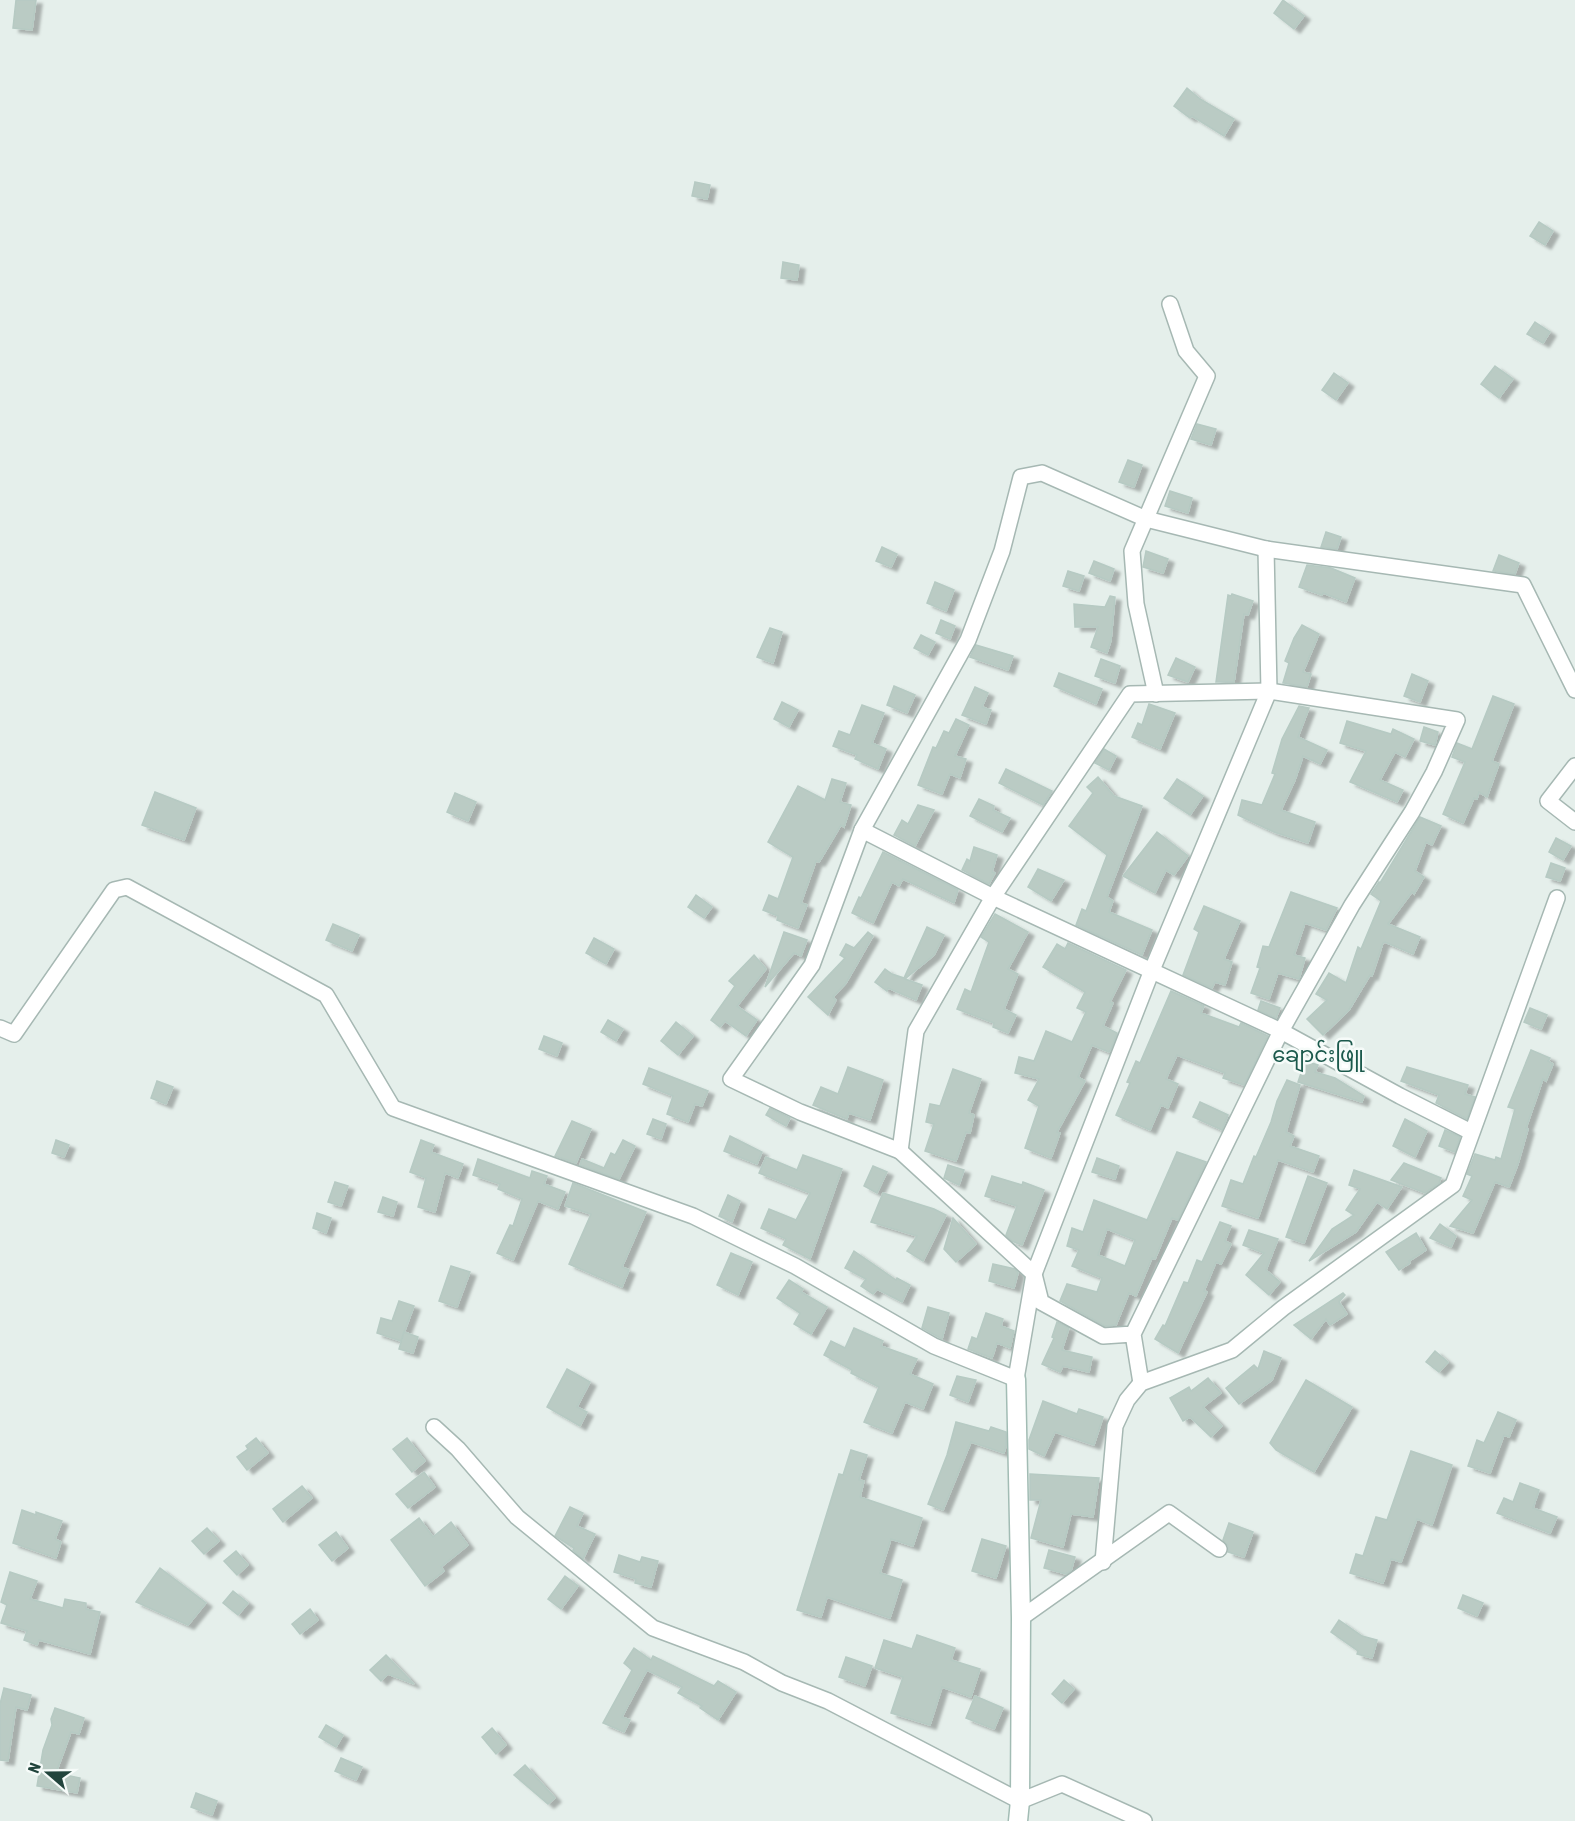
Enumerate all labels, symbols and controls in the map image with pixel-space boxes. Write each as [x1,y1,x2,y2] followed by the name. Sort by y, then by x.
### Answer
[1272,1039,1365,1073] district label: ချောင်းဖြူ
[18,1743,78,1803] north arrow
[24,1760,44,1775] text: N

